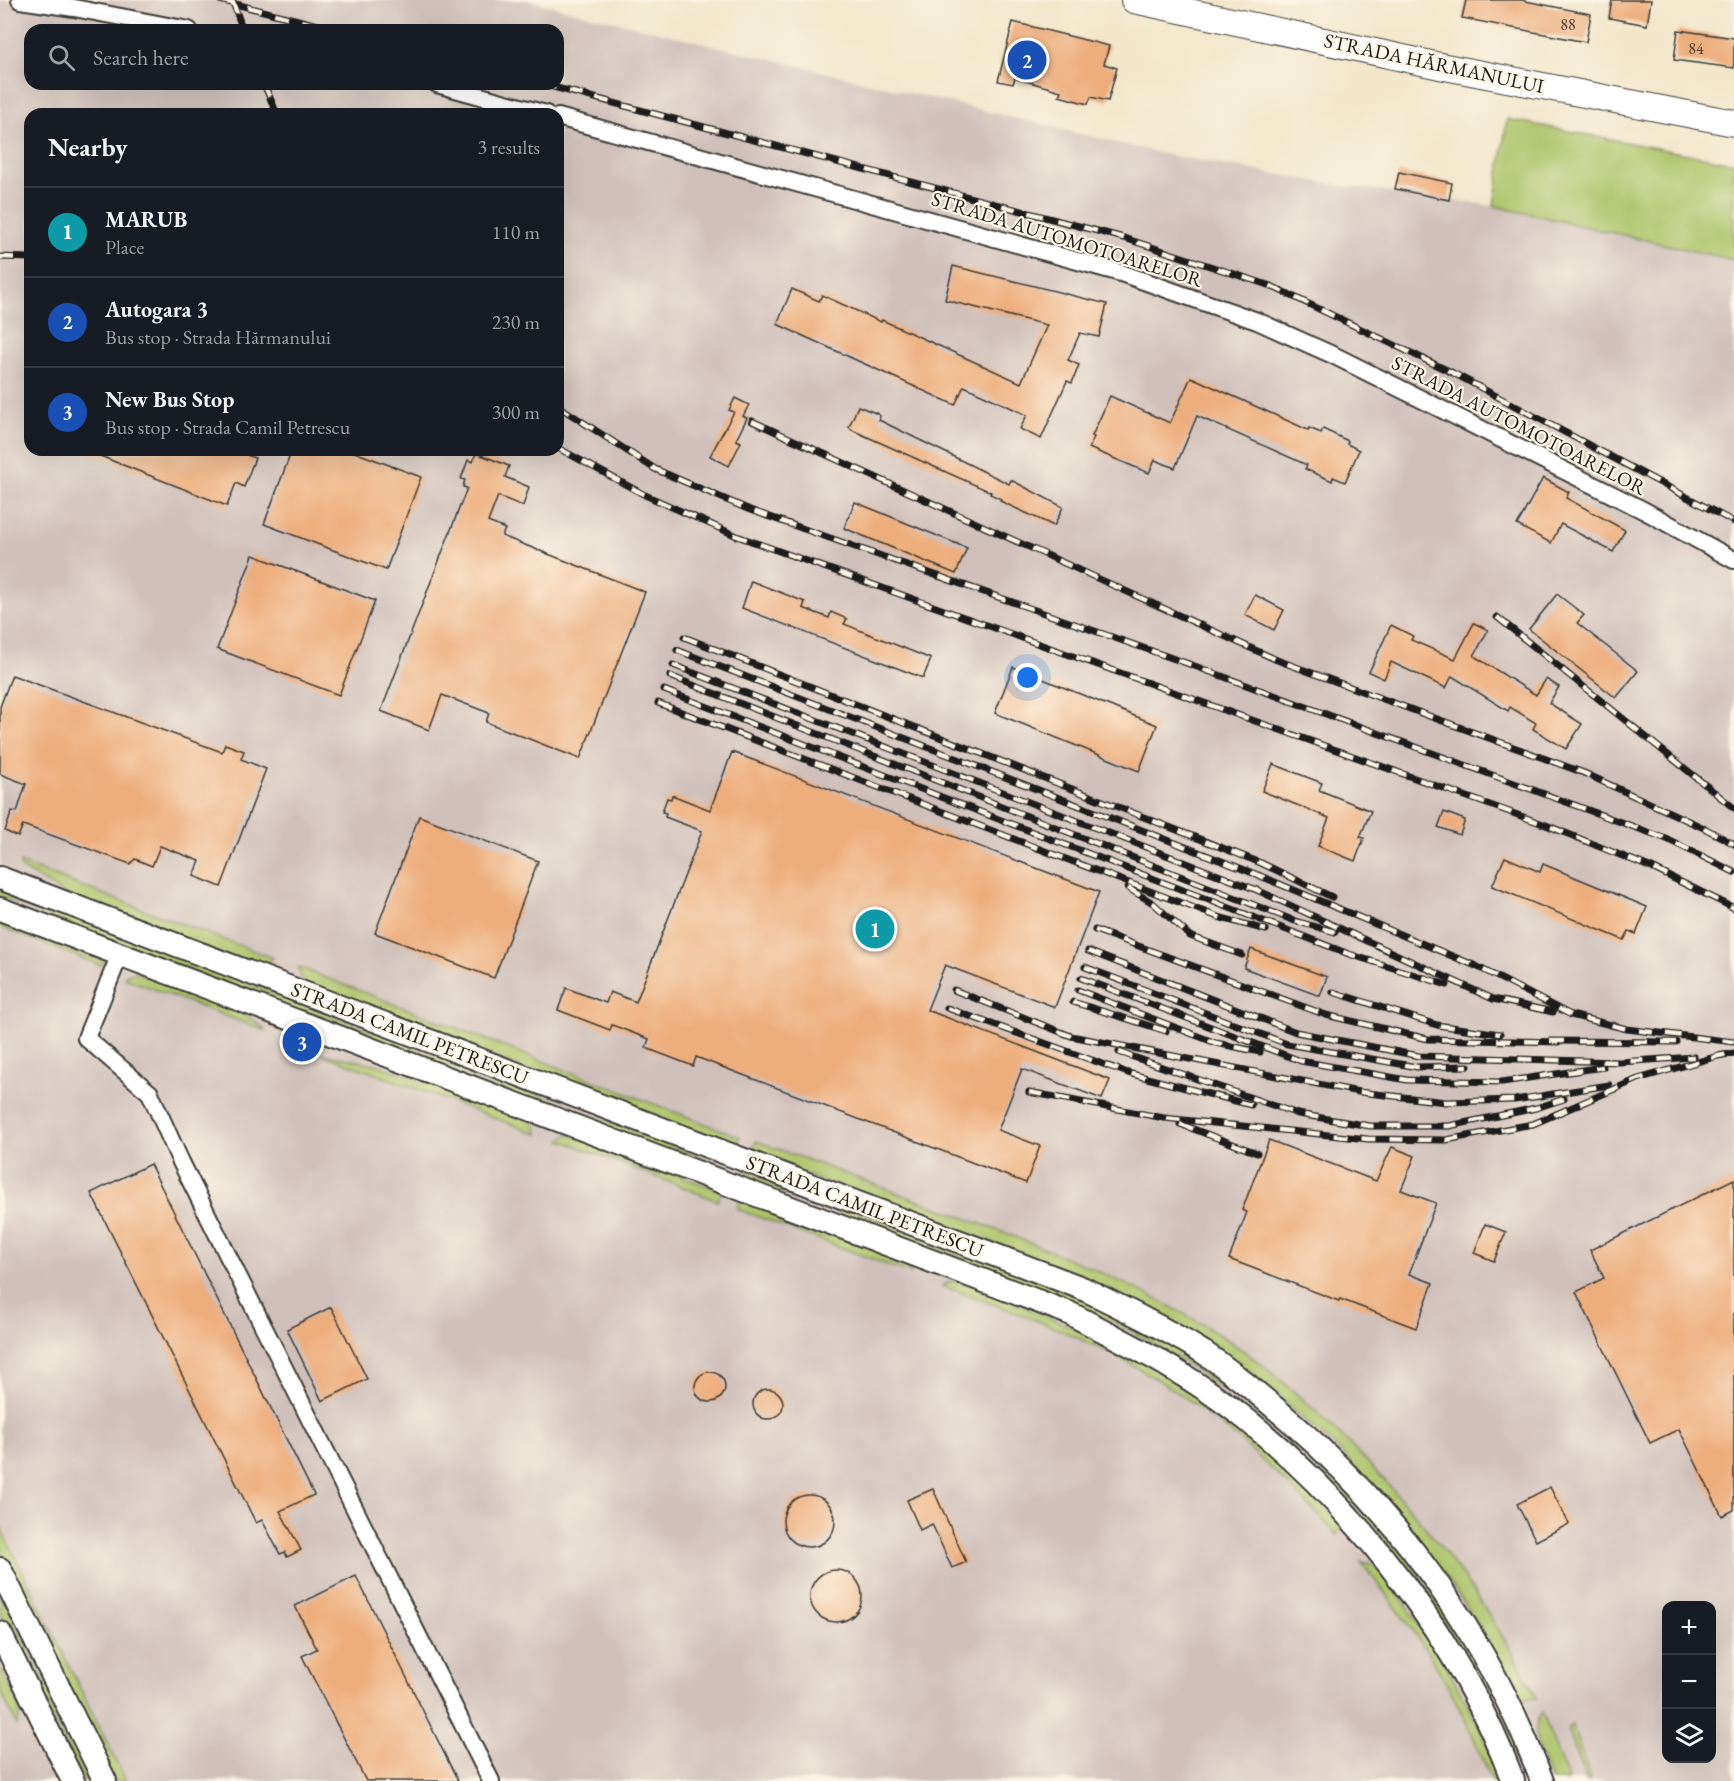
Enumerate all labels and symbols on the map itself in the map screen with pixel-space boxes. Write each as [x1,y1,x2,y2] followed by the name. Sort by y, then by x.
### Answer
[1560,14,1576,35] house number: 88
[1322,27,1546,99] street label: STRADA HĂRMANULUI
[1008,38,1046,82] pin: 2
[1688,38,1704,59] house number: 84
[928,185,1206,293] street label: STRADA AUTOMOTOARELOR
[1388,349,1651,501] street label: STRADA AUTOMOTOARELOR
[1013,663,1042,692] your location
[856,906,894,952] pin: 1
[288,976,533,1090] street label: STRADA CAMIL PETRESCU
[282,1020,322,1064] pin: 3
[743,1149,988,1263] street label: STRADA CAMIL PETRESCU

